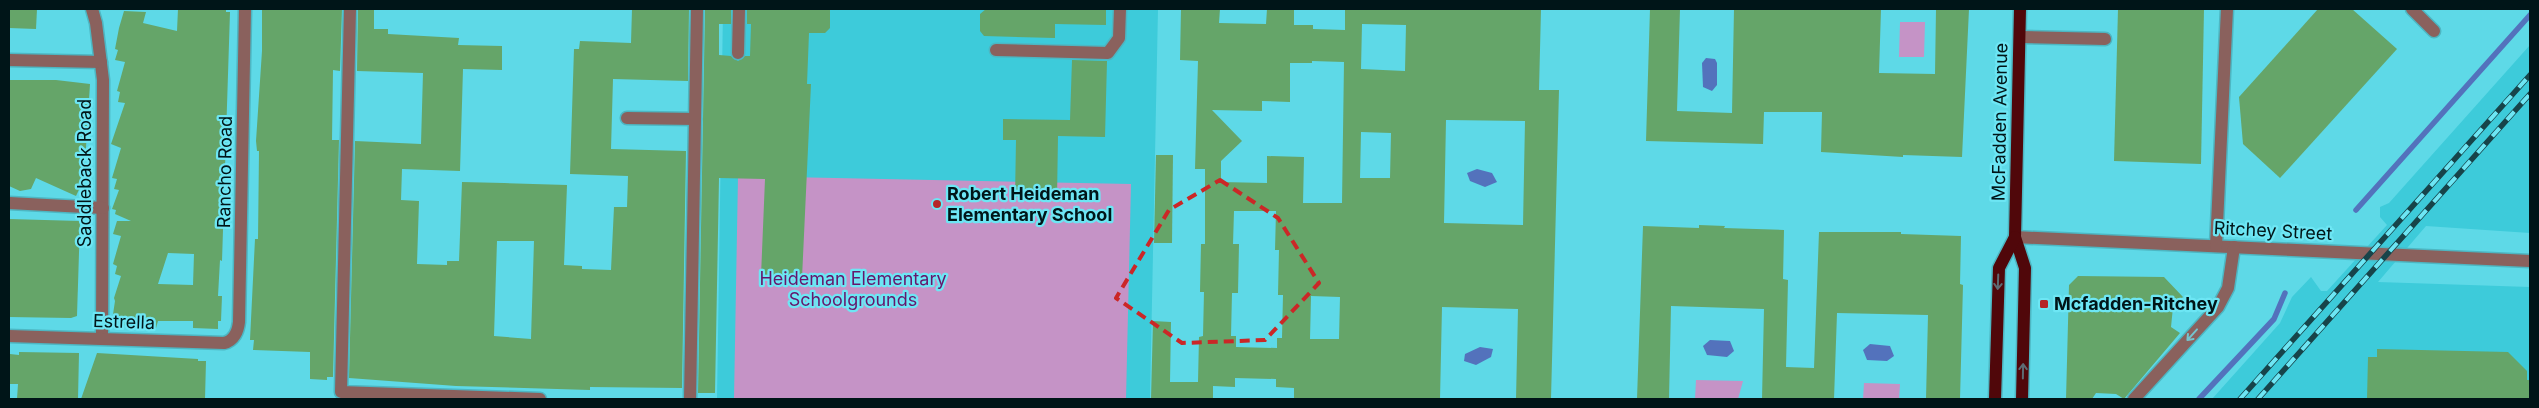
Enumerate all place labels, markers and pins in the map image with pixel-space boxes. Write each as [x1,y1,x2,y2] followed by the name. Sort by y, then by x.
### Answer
[947,183,1112,225] place label: Robert Heideman Elementary School
[931,198,943,210] marker: Robert Heideman Elementary School
[2054,293,2218,314] place label: Mcfadden-Ritchey
[2038,298,2050,310] marker: Mcfadden-Ritchey

